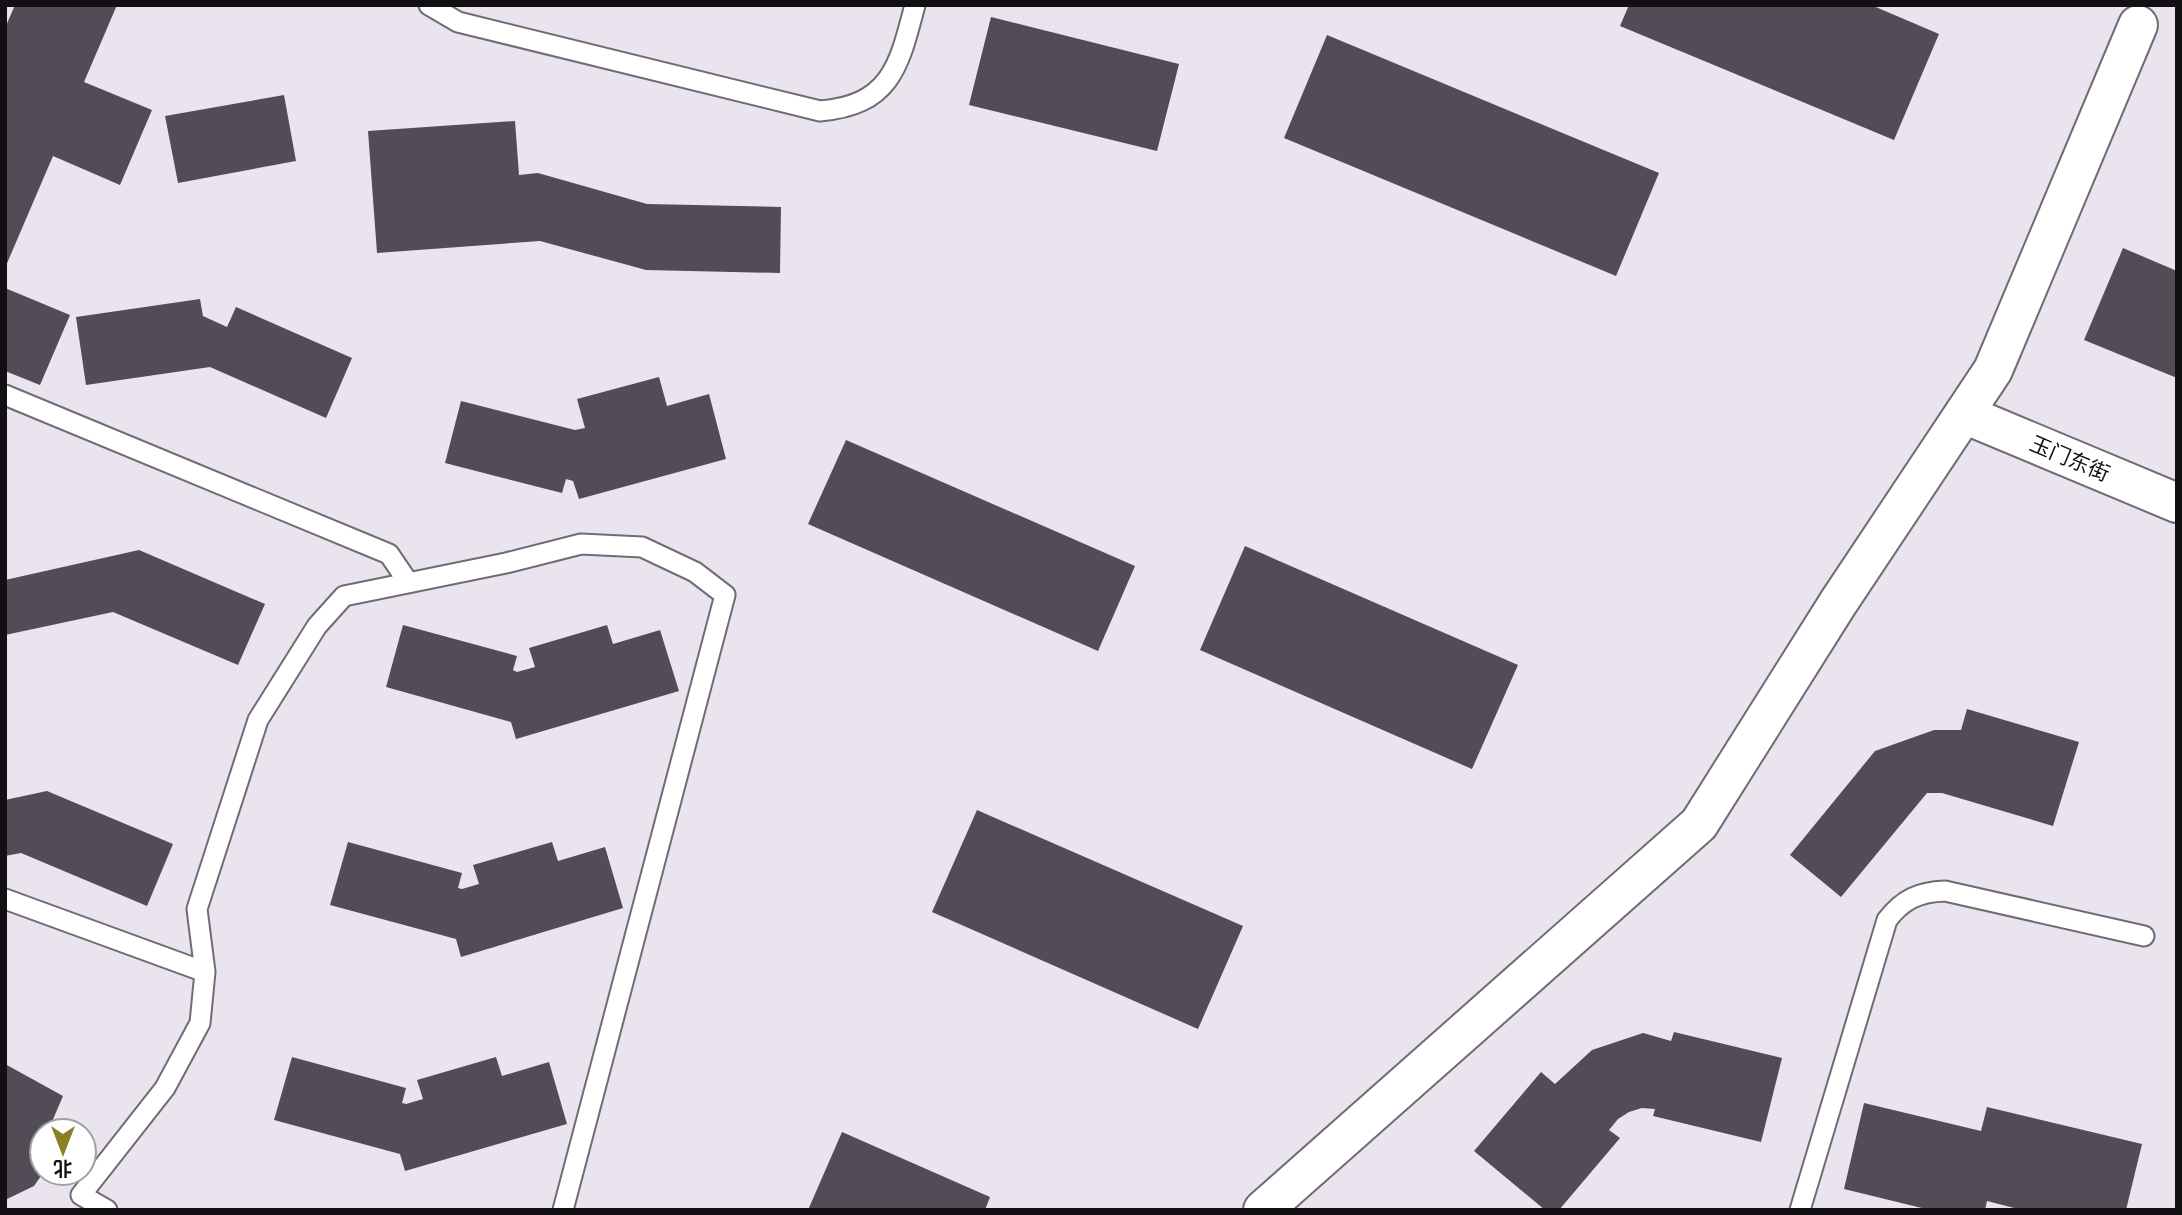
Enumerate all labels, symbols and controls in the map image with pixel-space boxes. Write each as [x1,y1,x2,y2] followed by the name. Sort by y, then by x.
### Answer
[2026,429,2114,487] street label: 玉门东街
[28,1117,98,1187] north arrow
[53,1156,73,1182] text: 北

